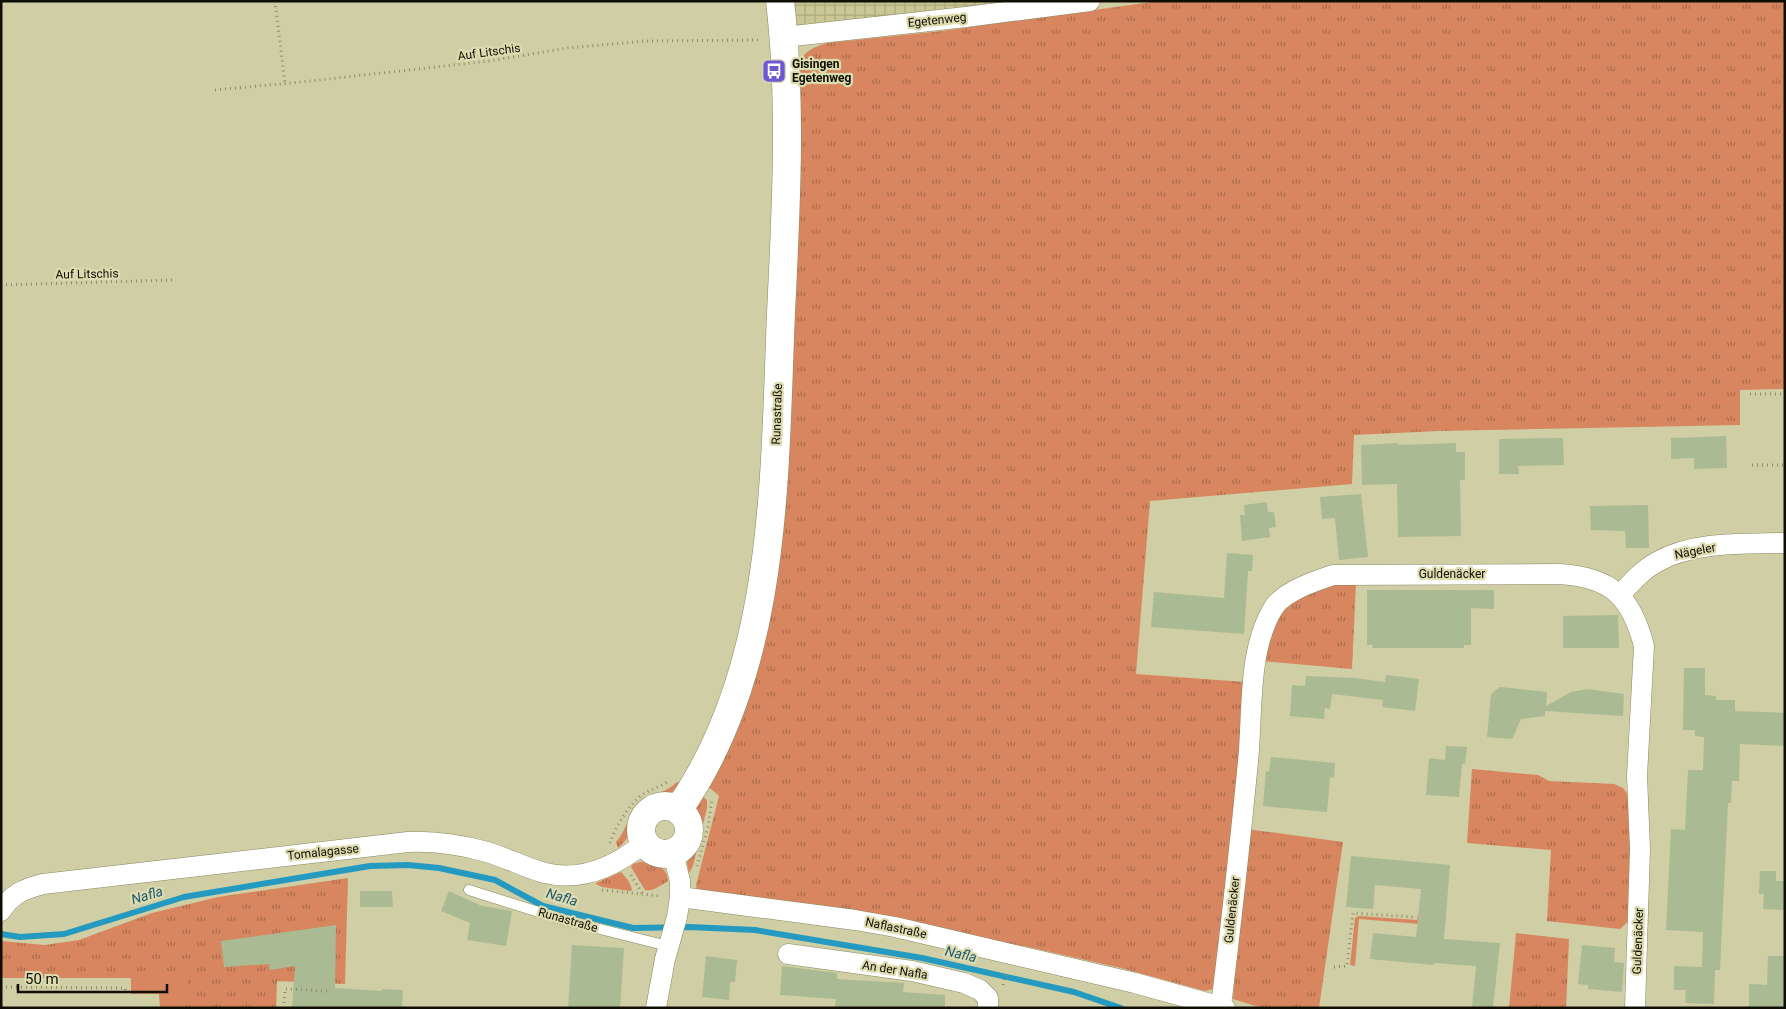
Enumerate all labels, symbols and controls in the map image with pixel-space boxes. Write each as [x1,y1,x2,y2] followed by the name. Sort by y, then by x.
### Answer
[907,10,967,30] street label: Egetenweg
[457,41,521,63] street label: Auf Litschis
[792,57,852,85] place label: Gisingen Egetenweg
[761,58,787,84] bus stop icon: Gisingen Egetenweg
[55,266,119,282] street label: Auf Litschis
[769,383,785,445] street label: Runastraße
[1673,540,1717,562] street label: Nägeler
[1419,567,1485,581] street label: Guldenäcker
[286,841,360,863] street label: Tomalagasse
[1222,876,1242,944] street label: Guldenäcker
[129,883,165,907] water label: Nafla
[544,885,580,909] water label: Nafla
[537,905,599,935] street label: Runastraße
[1630,907,1646,975] street label: Guldenäcker
[864,915,928,941] street label: Naflastraße
[944,943,978,965] water label: Nafla
[861,958,929,982] street label: An der Nafla
[18,962,166,994] scale bar
[25,970,59,988] text: 50 m

